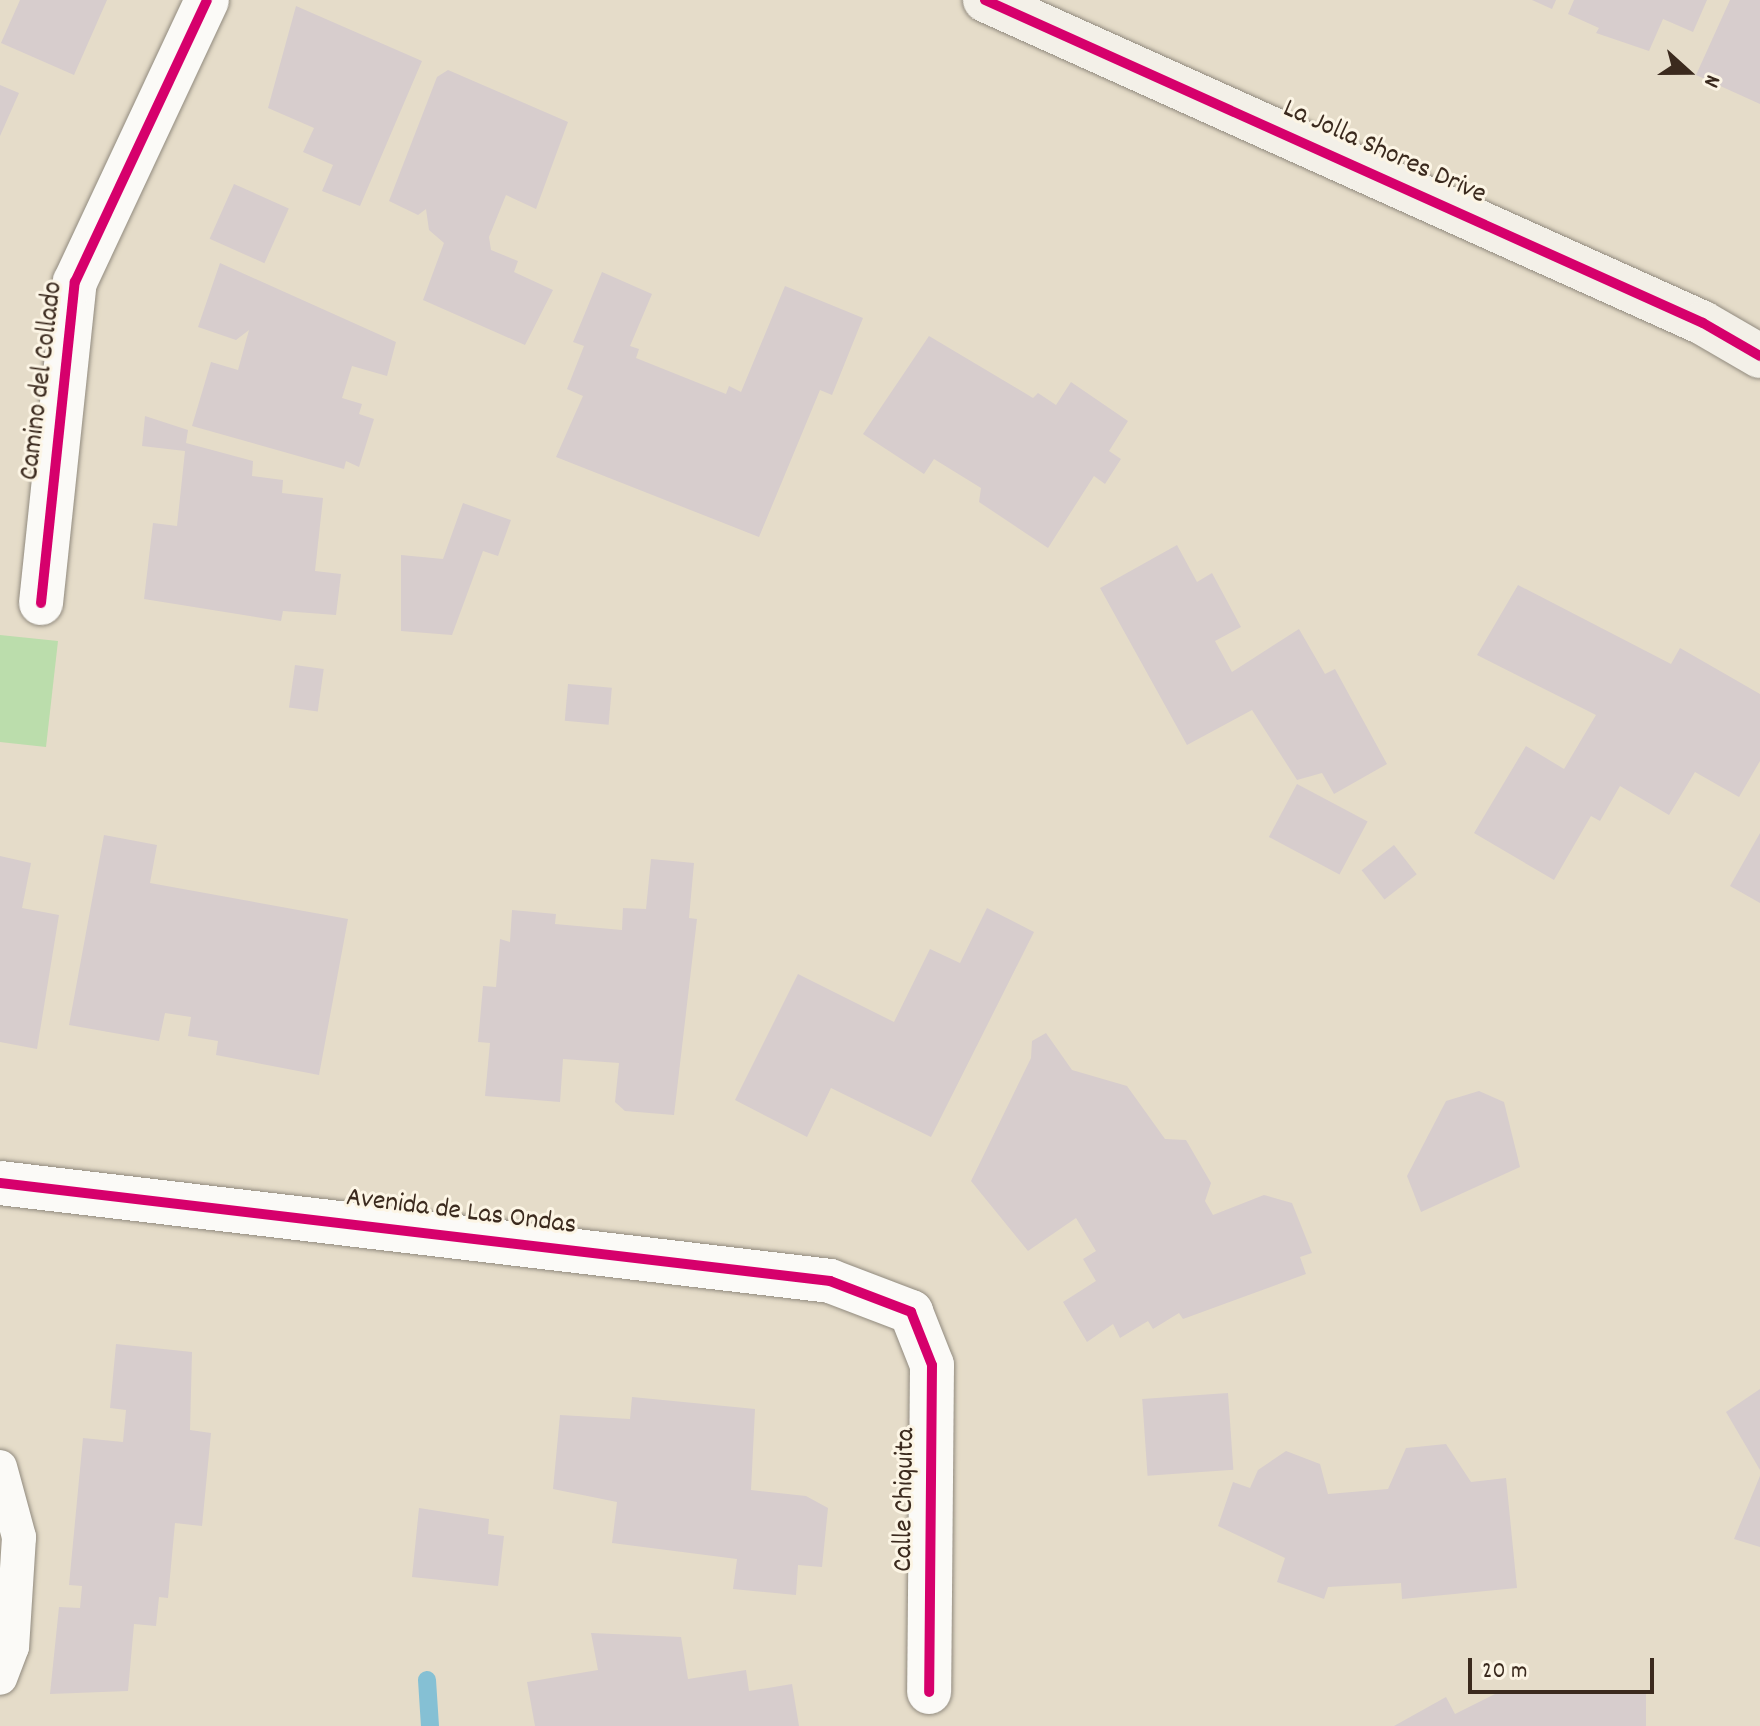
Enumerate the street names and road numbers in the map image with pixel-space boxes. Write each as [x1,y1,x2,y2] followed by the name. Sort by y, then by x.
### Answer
[1277,93,1491,213] street label: La Jolla Shores Drive
[14,280,72,482] street label: Camino del Collado
[344,1182,578,1244] street label: Avenida de Las Ondas
[888,1428,924,1572] street label: Calle Chiquita

